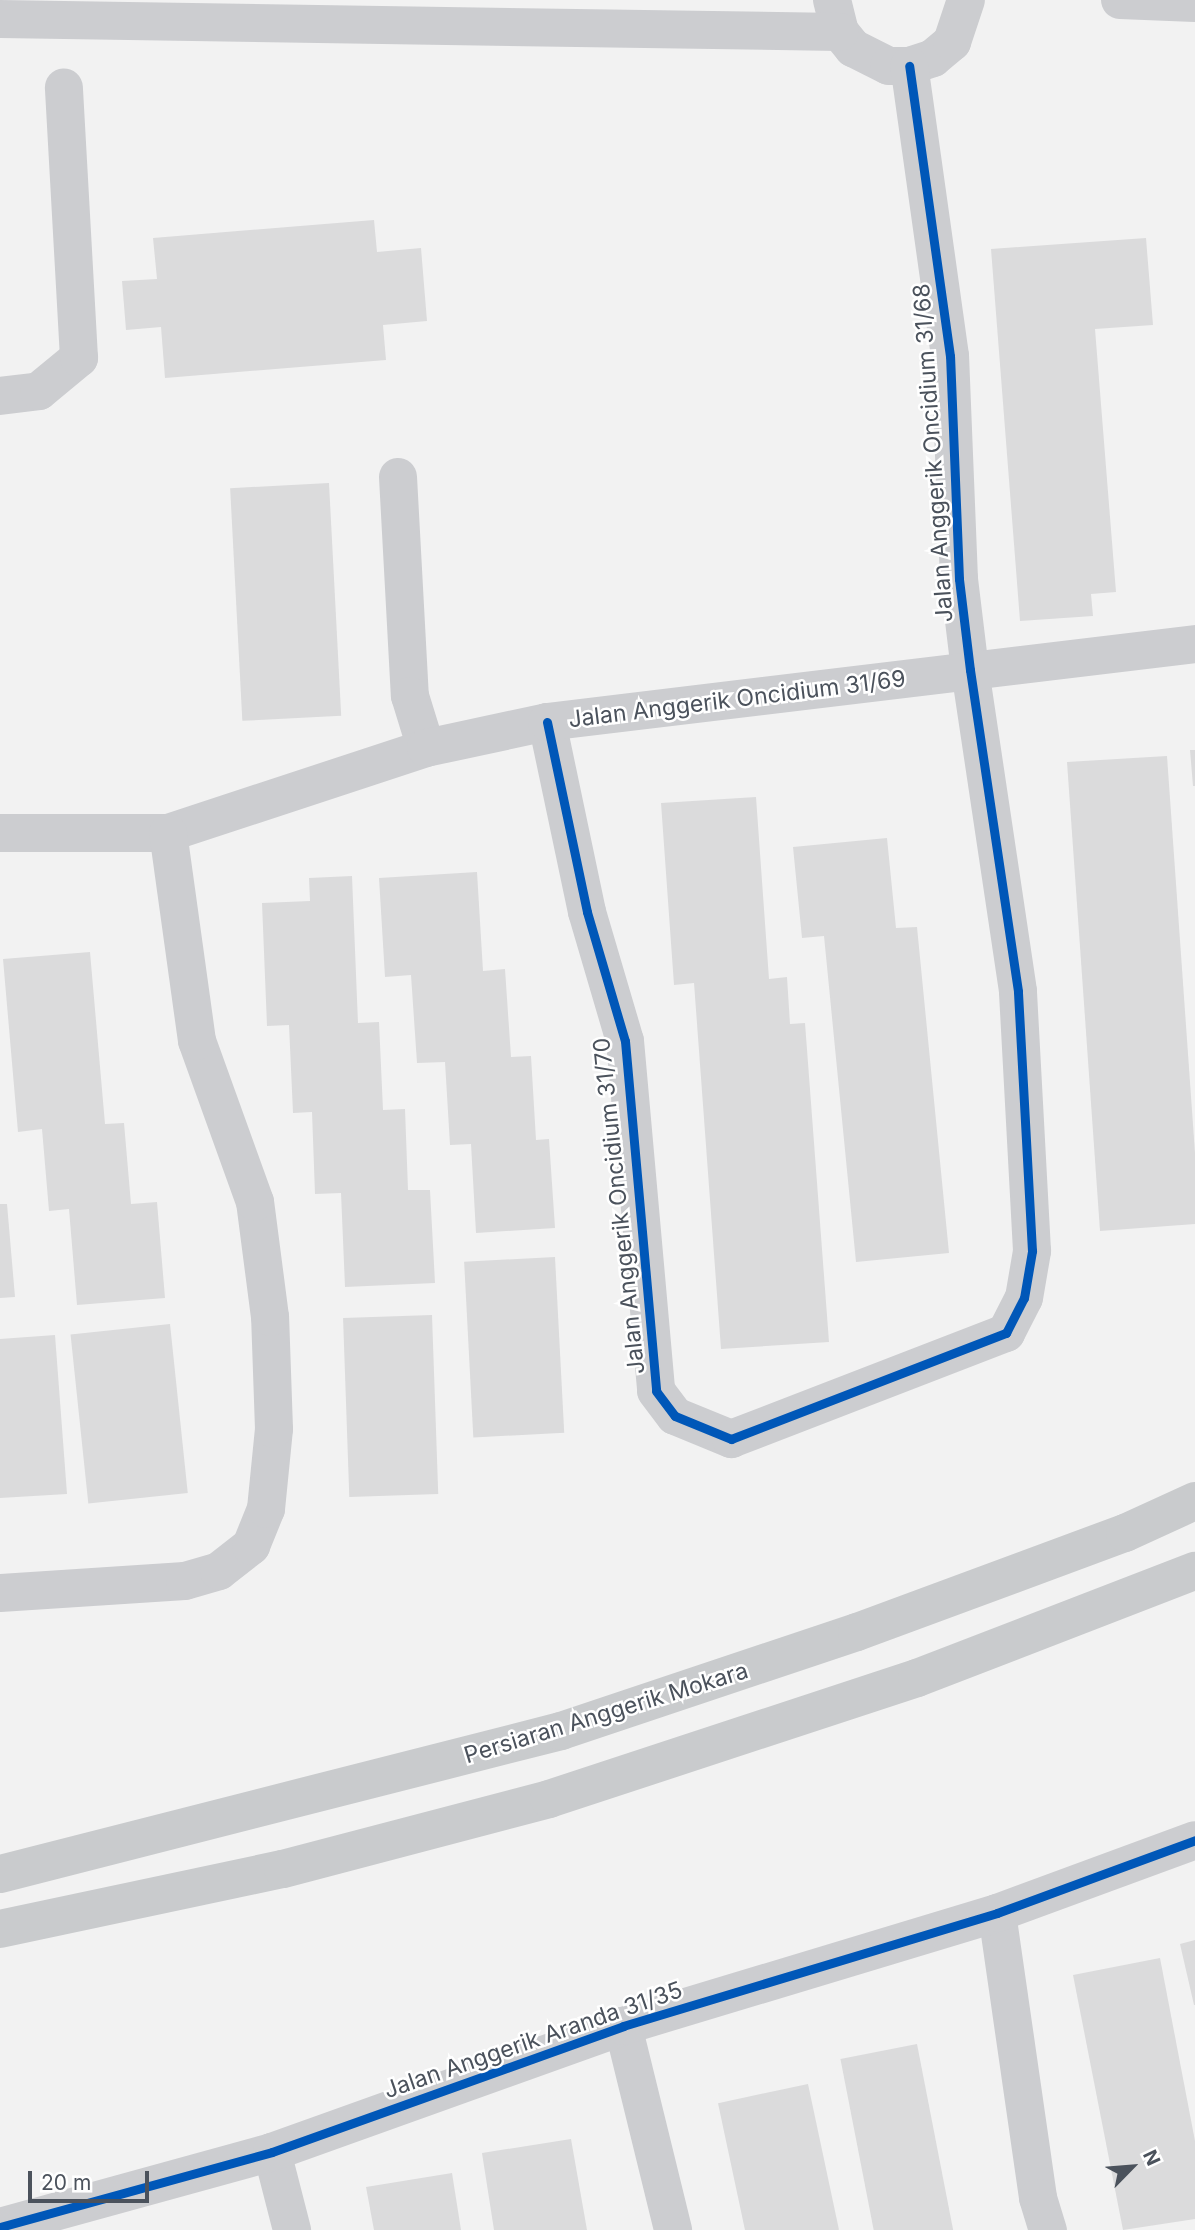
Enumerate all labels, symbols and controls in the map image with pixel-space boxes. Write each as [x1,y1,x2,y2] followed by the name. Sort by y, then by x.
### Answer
[907,283,959,623] street label: Jalan Anggerik Oncidium 31/68
[567,665,907,733] street label: Jalan Anggerik Oncidium 31/69
[588,1036,650,1376] street label: Jalan Anggerik Oncidium 31/70
[461,1657,751,1769] street label: Persiaran Anggerik Mokara
[380,1976,686,2104] street label: Jalan Anggerik Aranda 31/35
[1097,2132,1167,2202] north arrow
[1138,2146,1165,2169] text: N
[32,2156,152,2200] scale bar
[41,2170,91,2195] text: 20 m

